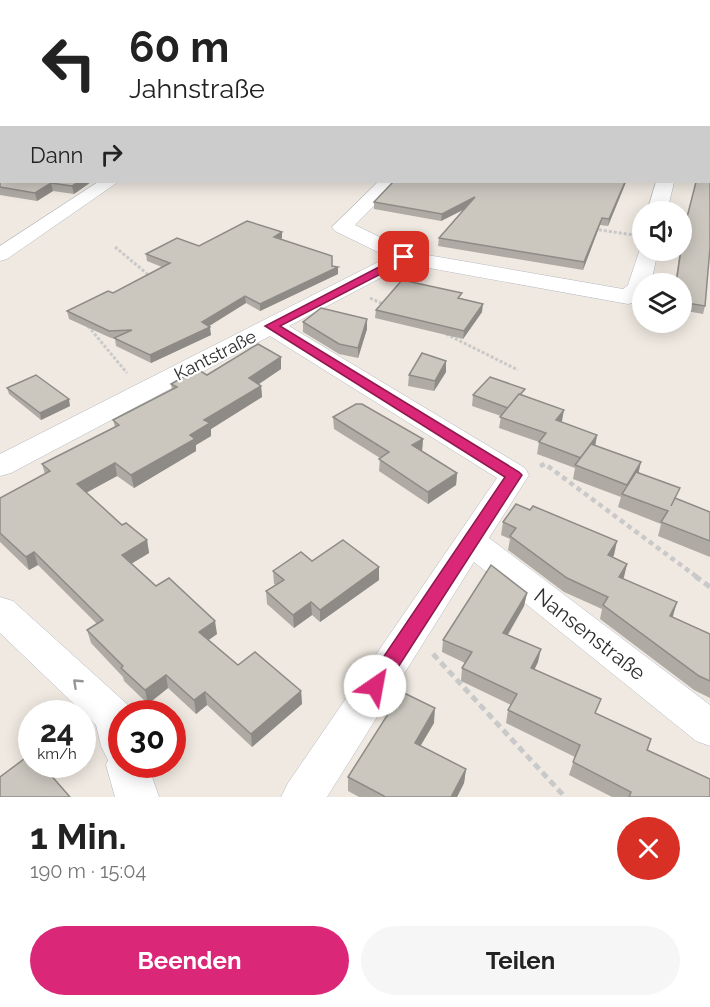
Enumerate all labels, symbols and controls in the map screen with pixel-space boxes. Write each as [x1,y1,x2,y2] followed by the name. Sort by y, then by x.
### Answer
[129,23,229,72] text: 60 m
[30,24,108,102] icon: left
[129,73,265,104] text: Jahnstraße
[95,138,128,171] icon: right
[30,142,83,168] text: Dann
[632,201,692,333] map controls
[632,201,692,261] button: sound
[378,231,429,282] pin
[387,240,420,273] icon: arrive
[632,273,692,333] button: layers
[171,325,260,385] street label: Kantstraße
[529,583,651,685] street label: Nansenstraße
[343,654,407,718] position arrow
[74,680,85,691] one-way arrow
[108,700,186,778] speed limit sign: 30
[40,714,74,749] text: 24
[37,745,77,763] text: km/h
[30,815,127,857] text: 1 Min.
[617,817,680,880] button: close
[30,859,146,883] text: 190 m · 15:04
[30,926,349,995] button: Beenden
[361,926,680,995] button: Teilen

